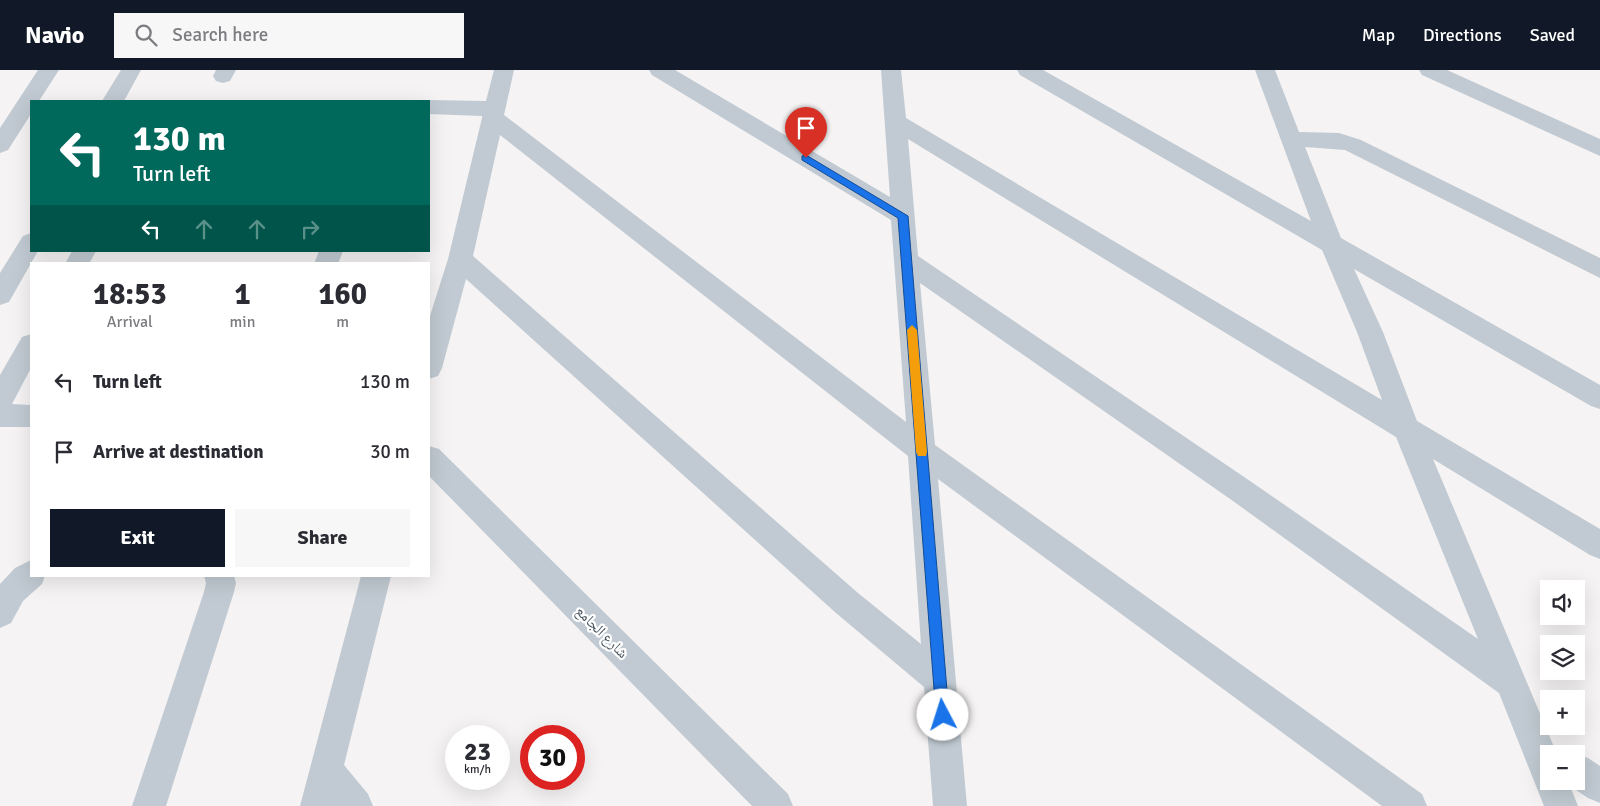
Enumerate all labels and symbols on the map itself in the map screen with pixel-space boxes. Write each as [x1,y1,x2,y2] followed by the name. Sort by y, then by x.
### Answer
[785,107,827,158] pin
[571,602,632,663] street label: شارع الجامع
[916,688,968,740] position arrow
[520,725,585,790] speed limit sign: 30

